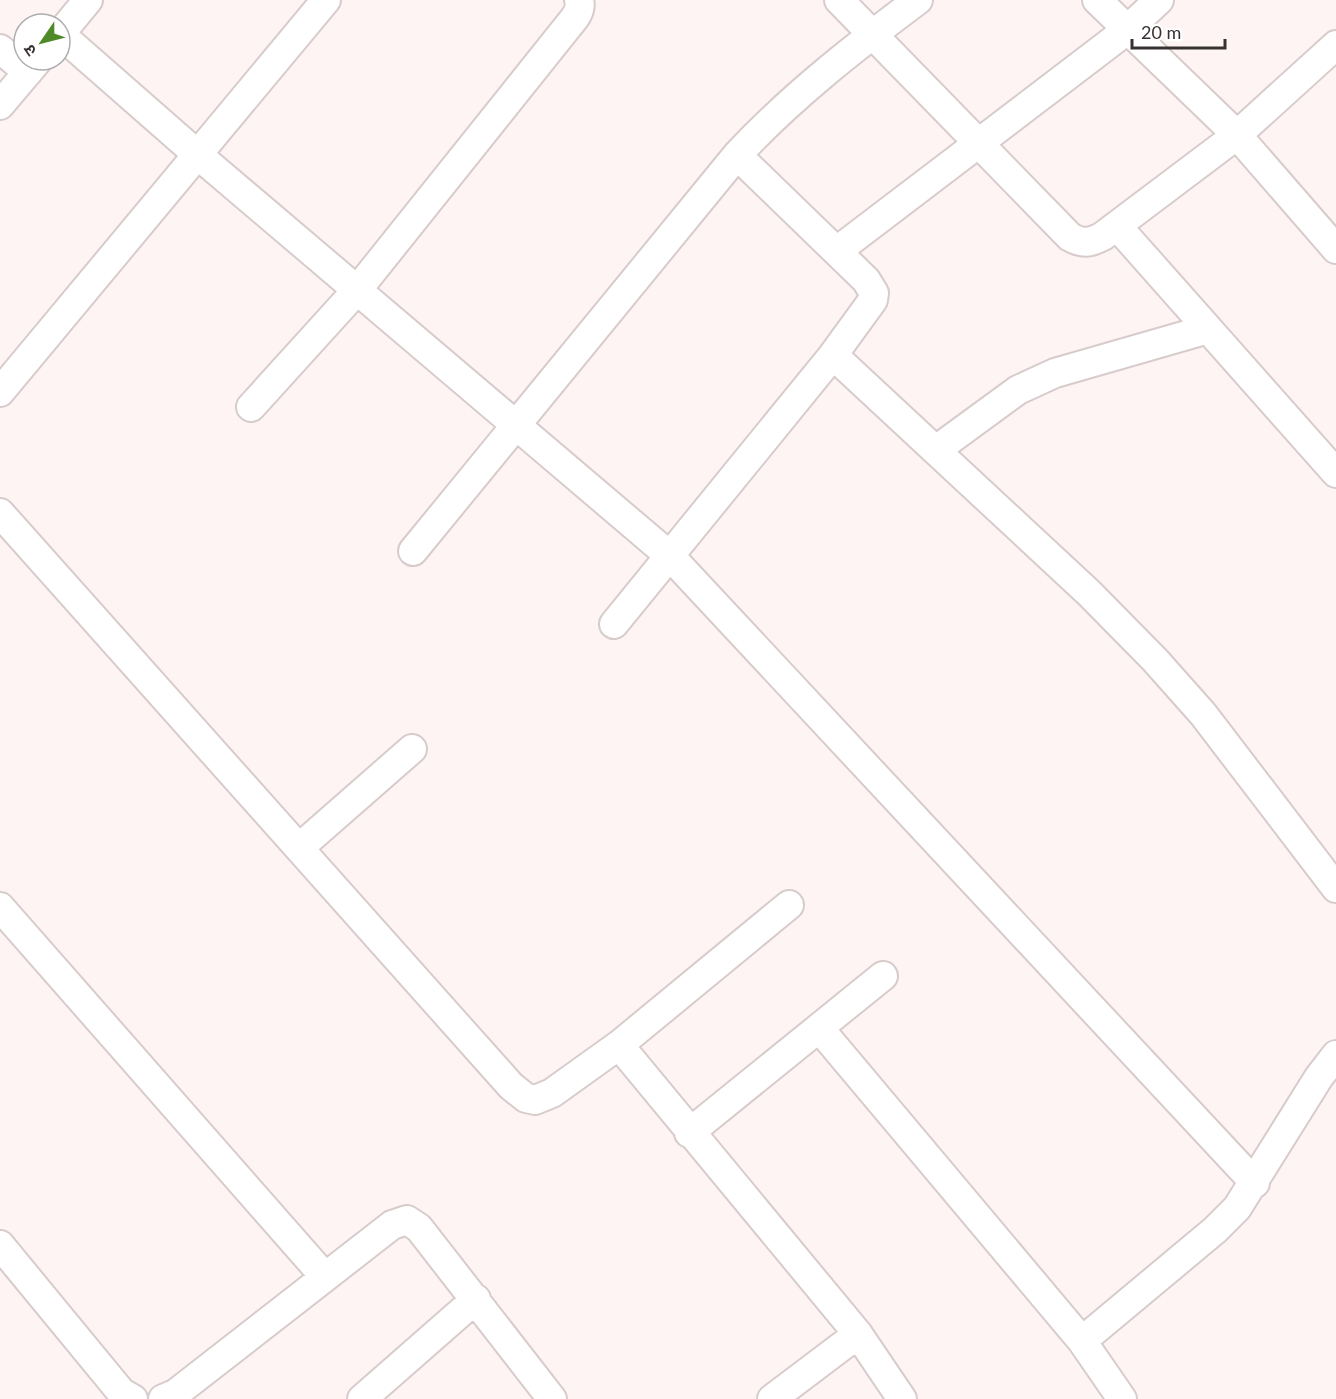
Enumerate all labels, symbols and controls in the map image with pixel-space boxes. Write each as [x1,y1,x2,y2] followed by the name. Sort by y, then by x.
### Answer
[12,12,72,72] north arrow
[1132,12,1225,50] scale bar
[1141,21,1181,43] text: 20 m
[18,41,40,60] text: उ

